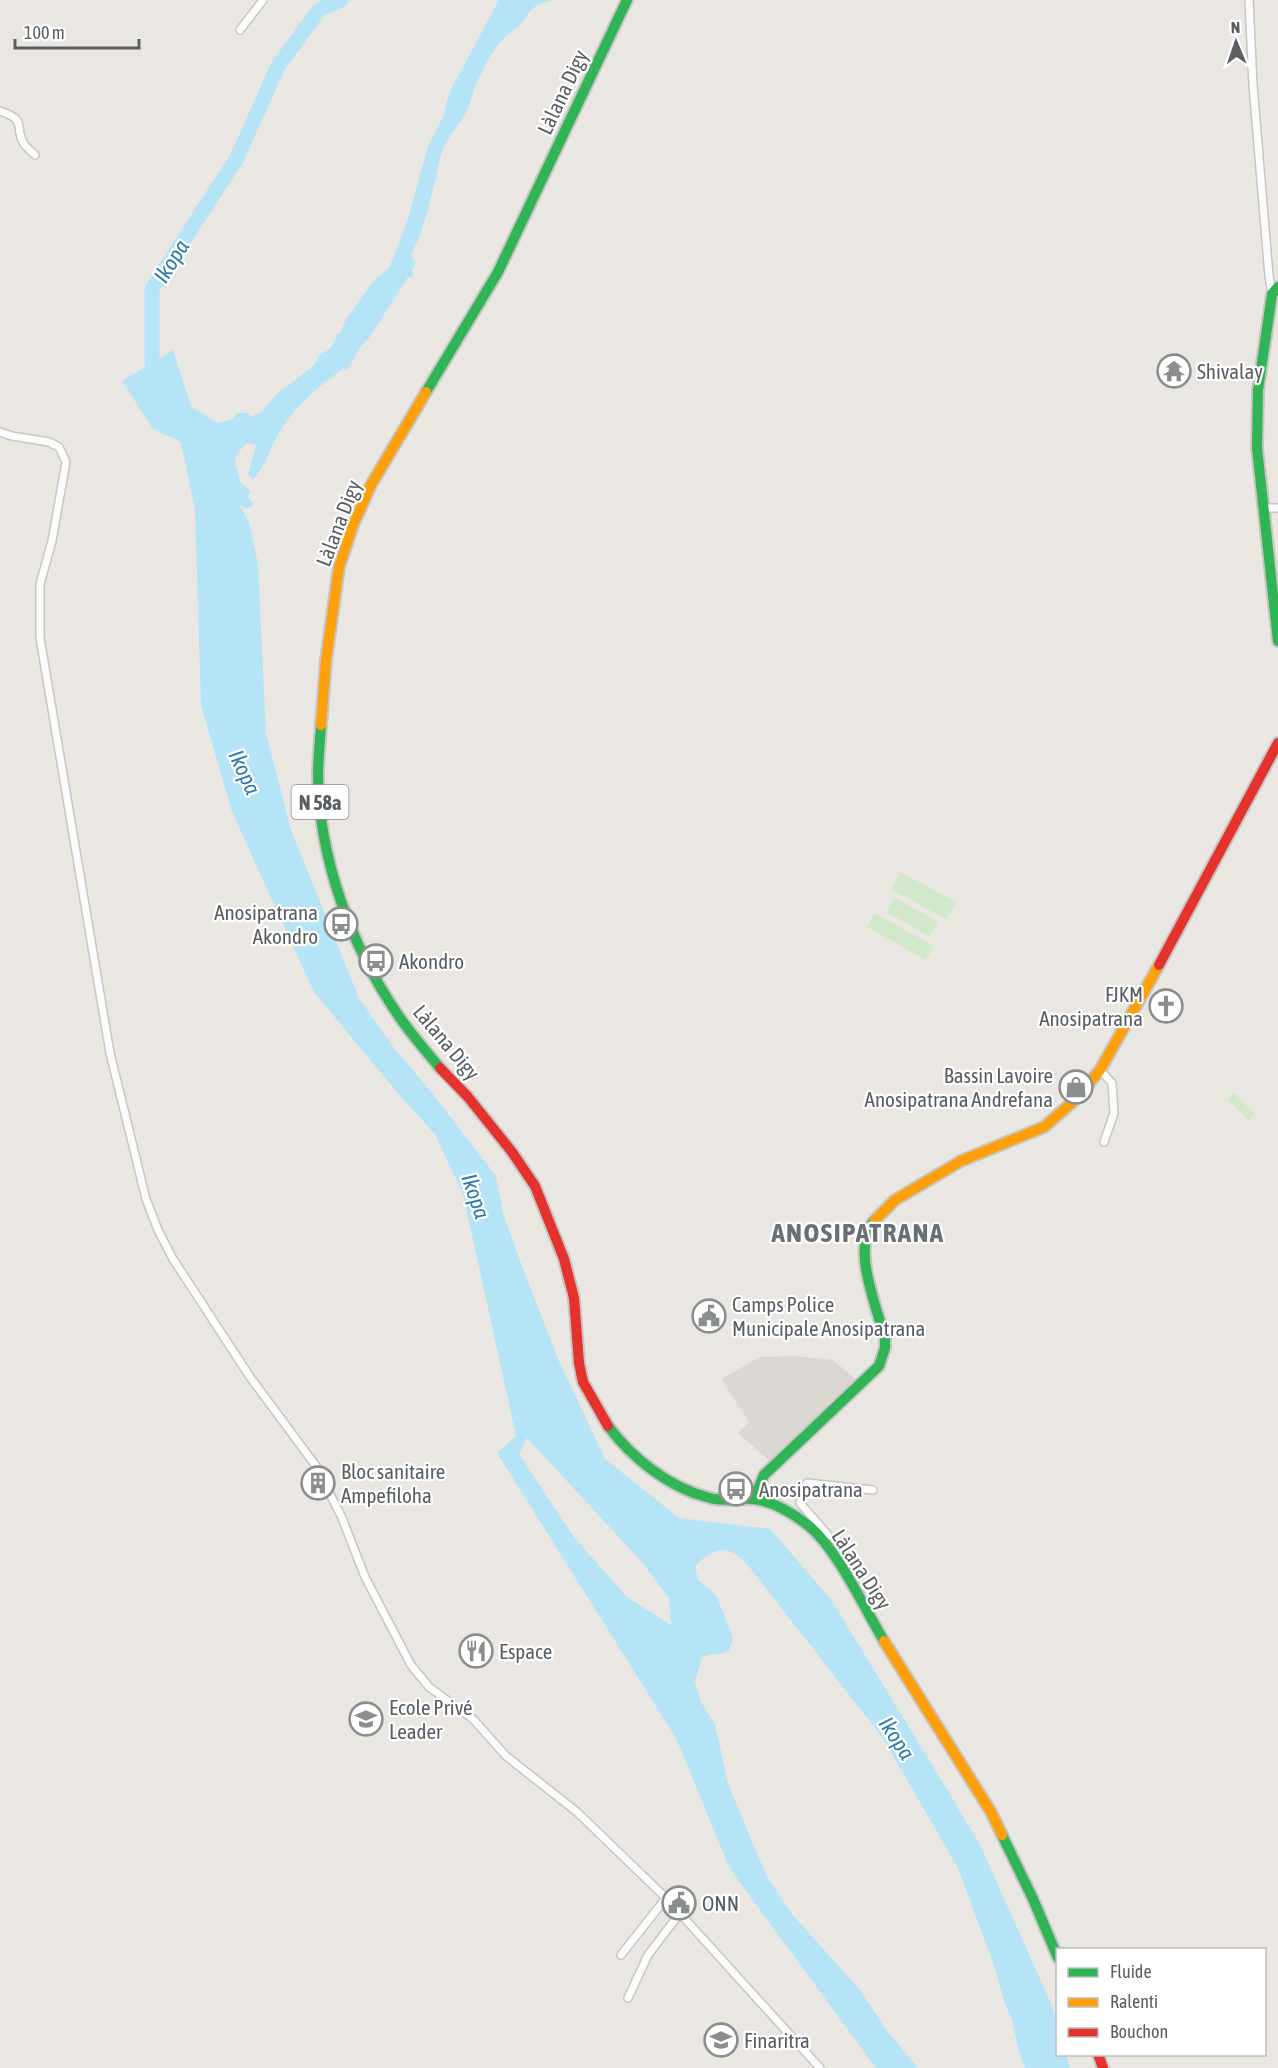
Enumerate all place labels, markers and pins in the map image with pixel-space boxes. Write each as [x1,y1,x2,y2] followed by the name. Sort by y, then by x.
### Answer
[1156,353,1192,389] temple icon: Shivalay
[1197,359,1263,383] place label: Shivalay
[214,900,318,948] place label: Anosipatrana Akondro
[323,906,359,942] bus stop icon: Anosipatrana Akondro
[358,943,394,979] bus stop icon: Akondro
[399,949,464,973] place label: Akondro
[1039,982,1143,1030] place label: FJKM Anosipatrana
[1148,988,1184,1024] church icon: FJKM Anosipatrana
[865,1063,1053,1111] place label: Bassin Lavoire Anosipatrana Andrefana
[1058,1069,1094,1105] shop icon: Bassin Lavoire Anosipatrana Andrefana
[732,1292,925,1340] place label: Camps Police Municipale Anosipatrana
[691,1298,727,1334] public building icon: Camps Police Municipale Anosipatrana
[341,1459,445,1507] place label: Bloc sanitaire Ampefiloha
[300,1465,336,1501] building icon: Bloc sanitaire Ampefiloha
[718,1471,754,1507] bus stop icon: Anosipatrana
[759,1477,863,1501] place label: Anosipatrana
[458,1633,494,1669] restaurant icon: Espace
[499,1639,552,1663] place label: Espace
[389,1695,473,1743] place label: Ecole Privé Leader
[348,1701,384,1737] school or university icon: Ecole Privé Leader
[661,1885,697,1921] public building icon: ONN
[702,1891,739,1915] place label: ONN
[703,2022,739,2058] school or university icon: Finaritra
[744,2028,810,2052] place label: Finaritra

